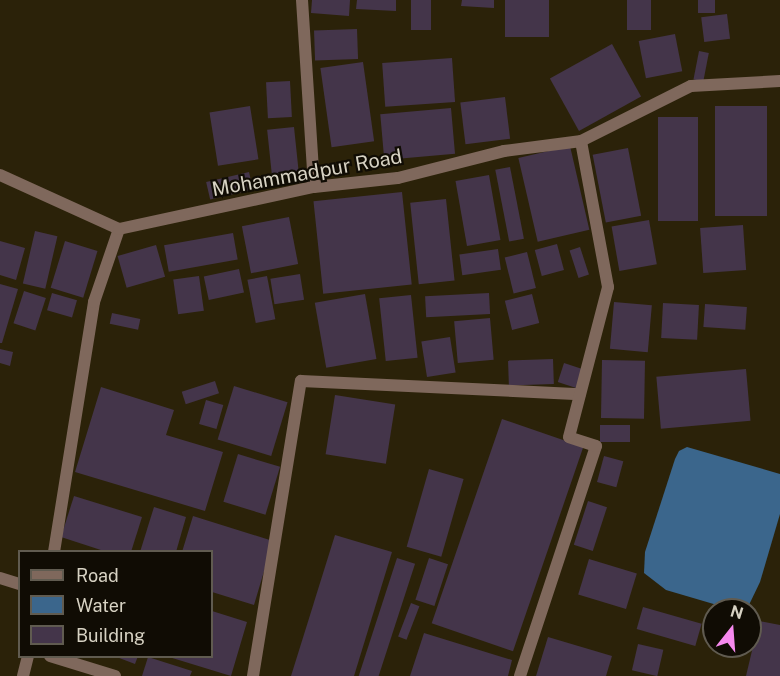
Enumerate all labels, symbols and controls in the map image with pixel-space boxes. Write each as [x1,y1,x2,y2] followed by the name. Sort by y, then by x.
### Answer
[210,144,404,202] street label: Mohammadpur Road
[18,550,213,658] legend
[76,565,119,586] text: Road
[76,595,126,616] text: Water
[702,598,762,658] north arrow
[728,601,746,623] text: N
[76,625,145,646] text: Building

